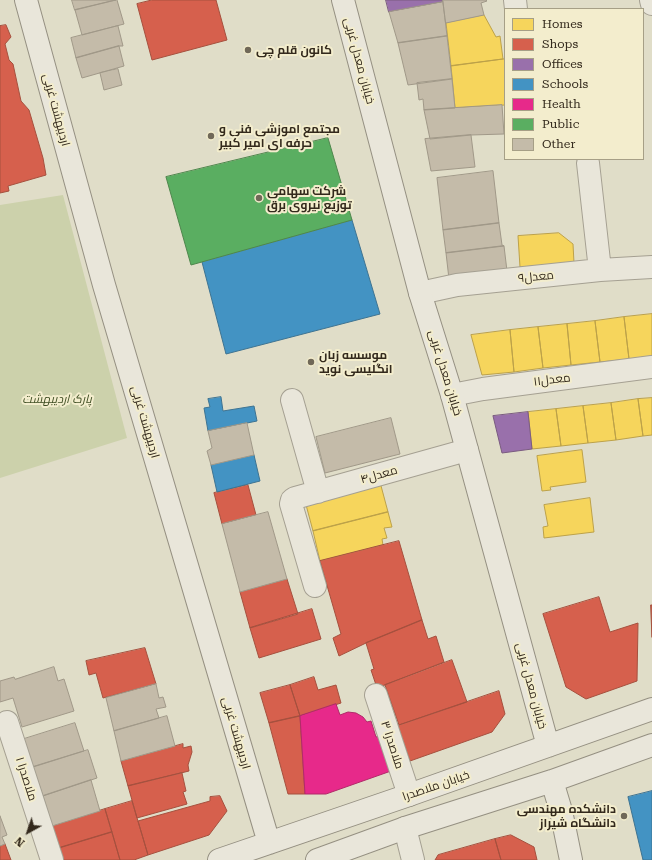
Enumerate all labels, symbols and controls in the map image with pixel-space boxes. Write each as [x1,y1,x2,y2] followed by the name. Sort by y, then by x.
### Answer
[504,8,644,160] legend
[341,16,377,106] street label: خیابان معدل غربی
[542,17,582,31] text: Homes
[542,37,578,51] text: Shops
[256,43,332,57] place label: کانون قلم چی
[243,45,253,55] marker: کانون قلم چی
[542,57,583,71] text: Offices
[39,72,73,148] street label: اردیبهشت غربی
[542,77,588,91] text: Schools
[542,97,581,111] text: Health
[542,117,579,131] text: Public
[219,122,340,150] place label: مجتمع اموزشی فنی و حرفه ای امیر کبیر
[206,131,216,141] marker: مجتمع اموزشی فنی و حرفه ای امیر کبیر
[542,137,575,151] text: Other
[267,184,352,212] place label: شرکت سهامی توزیع نیروی برق
[254,193,264,203] marker: شرکت سهامی توزیع نیروی برق
[517,268,555,286] street label: معدل۹
[425,328,465,418] street label: خیابان معدل غربی
[319,348,393,376] place label: موسسه زبان انگلیسی نوید
[306,357,316,367] marker: موسسه زبان انگلیسی نوید
[533,371,571,389] street label: معدل۱۱
[128,384,162,460] street label: اردیبهشت غربی
[22,392,92,406] park label: پارک اردیبهشت
[359,463,399,487] street label: معدل۴
[513,641,549,731] street label: خیابان معدل غربی
[219,695,253,771] street label: اردیبهشت غربی
[377,719,407,771] street label: ۳ ملاصدرا
[12,755,40,803] street label: ۱ ملاصدرا
[401,768,471,804] street label: خیابان ملاصدرا
[517,802,616,830] place label: دانشکده مهندسی دانشگاه شیراز
[619,811,629,821] marker: دانشکده مهندسی دانشگاه شیراز
[8,812,48,852] north arrow
[13,834,27,849] text: N

